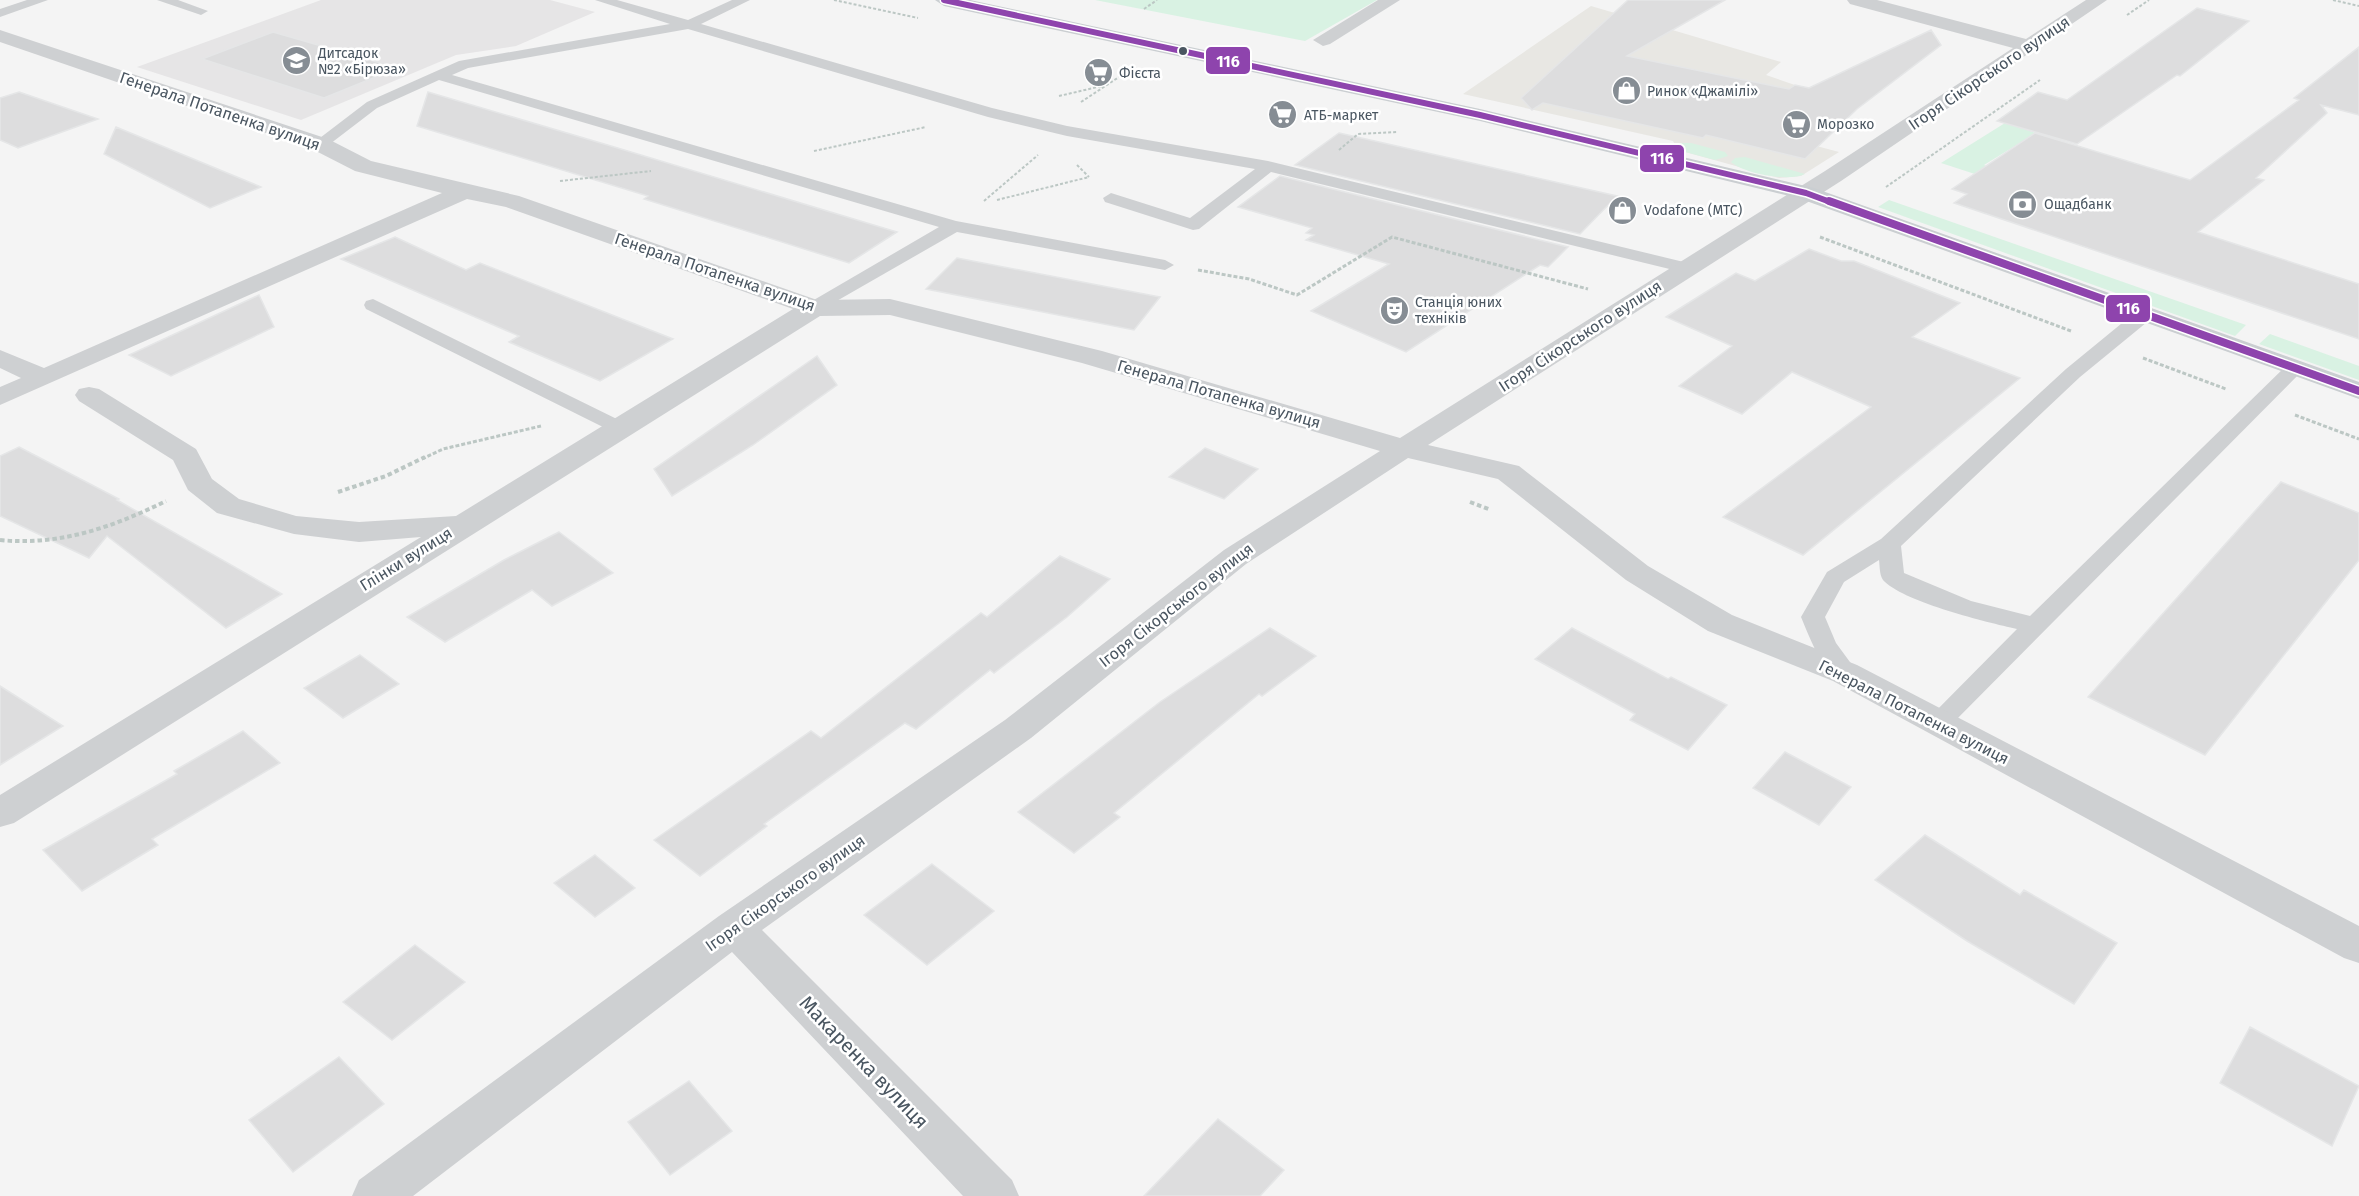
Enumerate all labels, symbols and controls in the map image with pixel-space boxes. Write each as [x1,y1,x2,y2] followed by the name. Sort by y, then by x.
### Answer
[1905,12,2073,134] street label: Ігоря Сікорського вулиця
[281,45,313,77] school or university icon: Дитсадок №2 «Бірюза»
[317,45,406,78] place label: Дитсадок №2 «Бірюза»
[1177,45,1189,57] unlabelled marker
[1205,46,1251,75] line badge: 116
[1216,52,1240,71] text: 116
[1082,57,1114,89] supermarket icon: Фієста
[1119,65,1161,82] place label: Фієста
[117,68,323,154] street label: Генерала Потапенка вулиця
[1610,75,1642,107] shop icon: Ринок «Джамілі»
[1647,83,1758,100] place label: Ринок «Джамілі»
[1267,99,1299,131] supermarket icon: АТБ-маркет
[1304,107,1379,124] place label: АТБ-маркет
[1780,108,1812,140] supermarket icon: Морозко
[1817,116,1875,133] place label: Морозко
[1639,144,1685,173] line badge: 116
[1650,149,1674,168] text: 116
[2007,188,2039,220] bank icon: Ощадбанк
[1607,194,1639,226] shop icon: Vodafone (МТС)
[2044,196,2112,213] place label: Ощадбанк
[1644,202,1742,219] place label: Vodafone (МТС)
[612,229,818,315] street label: Генерала Потапенка вулиця
[1495,276,1665,396] street label: Ігоря Сікорського вулиця
[1378,294,1410,326] theatre icon: Станція юних техніків
[1415,294,1502,327] place label: Станція юних техніків
[2105,294,2151,323] line badge: 116
[2116,299,2140,318] text: 116
[1115,356,1323,432] street label: Генерала Потапенка вулиця
[356,523,456,595] street label: Глінки вулиця
[1095,539,1257,671] street label: Ігоря Сікорського вулиця
[1816,656,2012,768] street label: Генерала Потапенка вулиця
[702,831,868,955] street label: Ігоря Сікорського вулиця
[795,991,933,1133] street label: Макаренка вулиця

